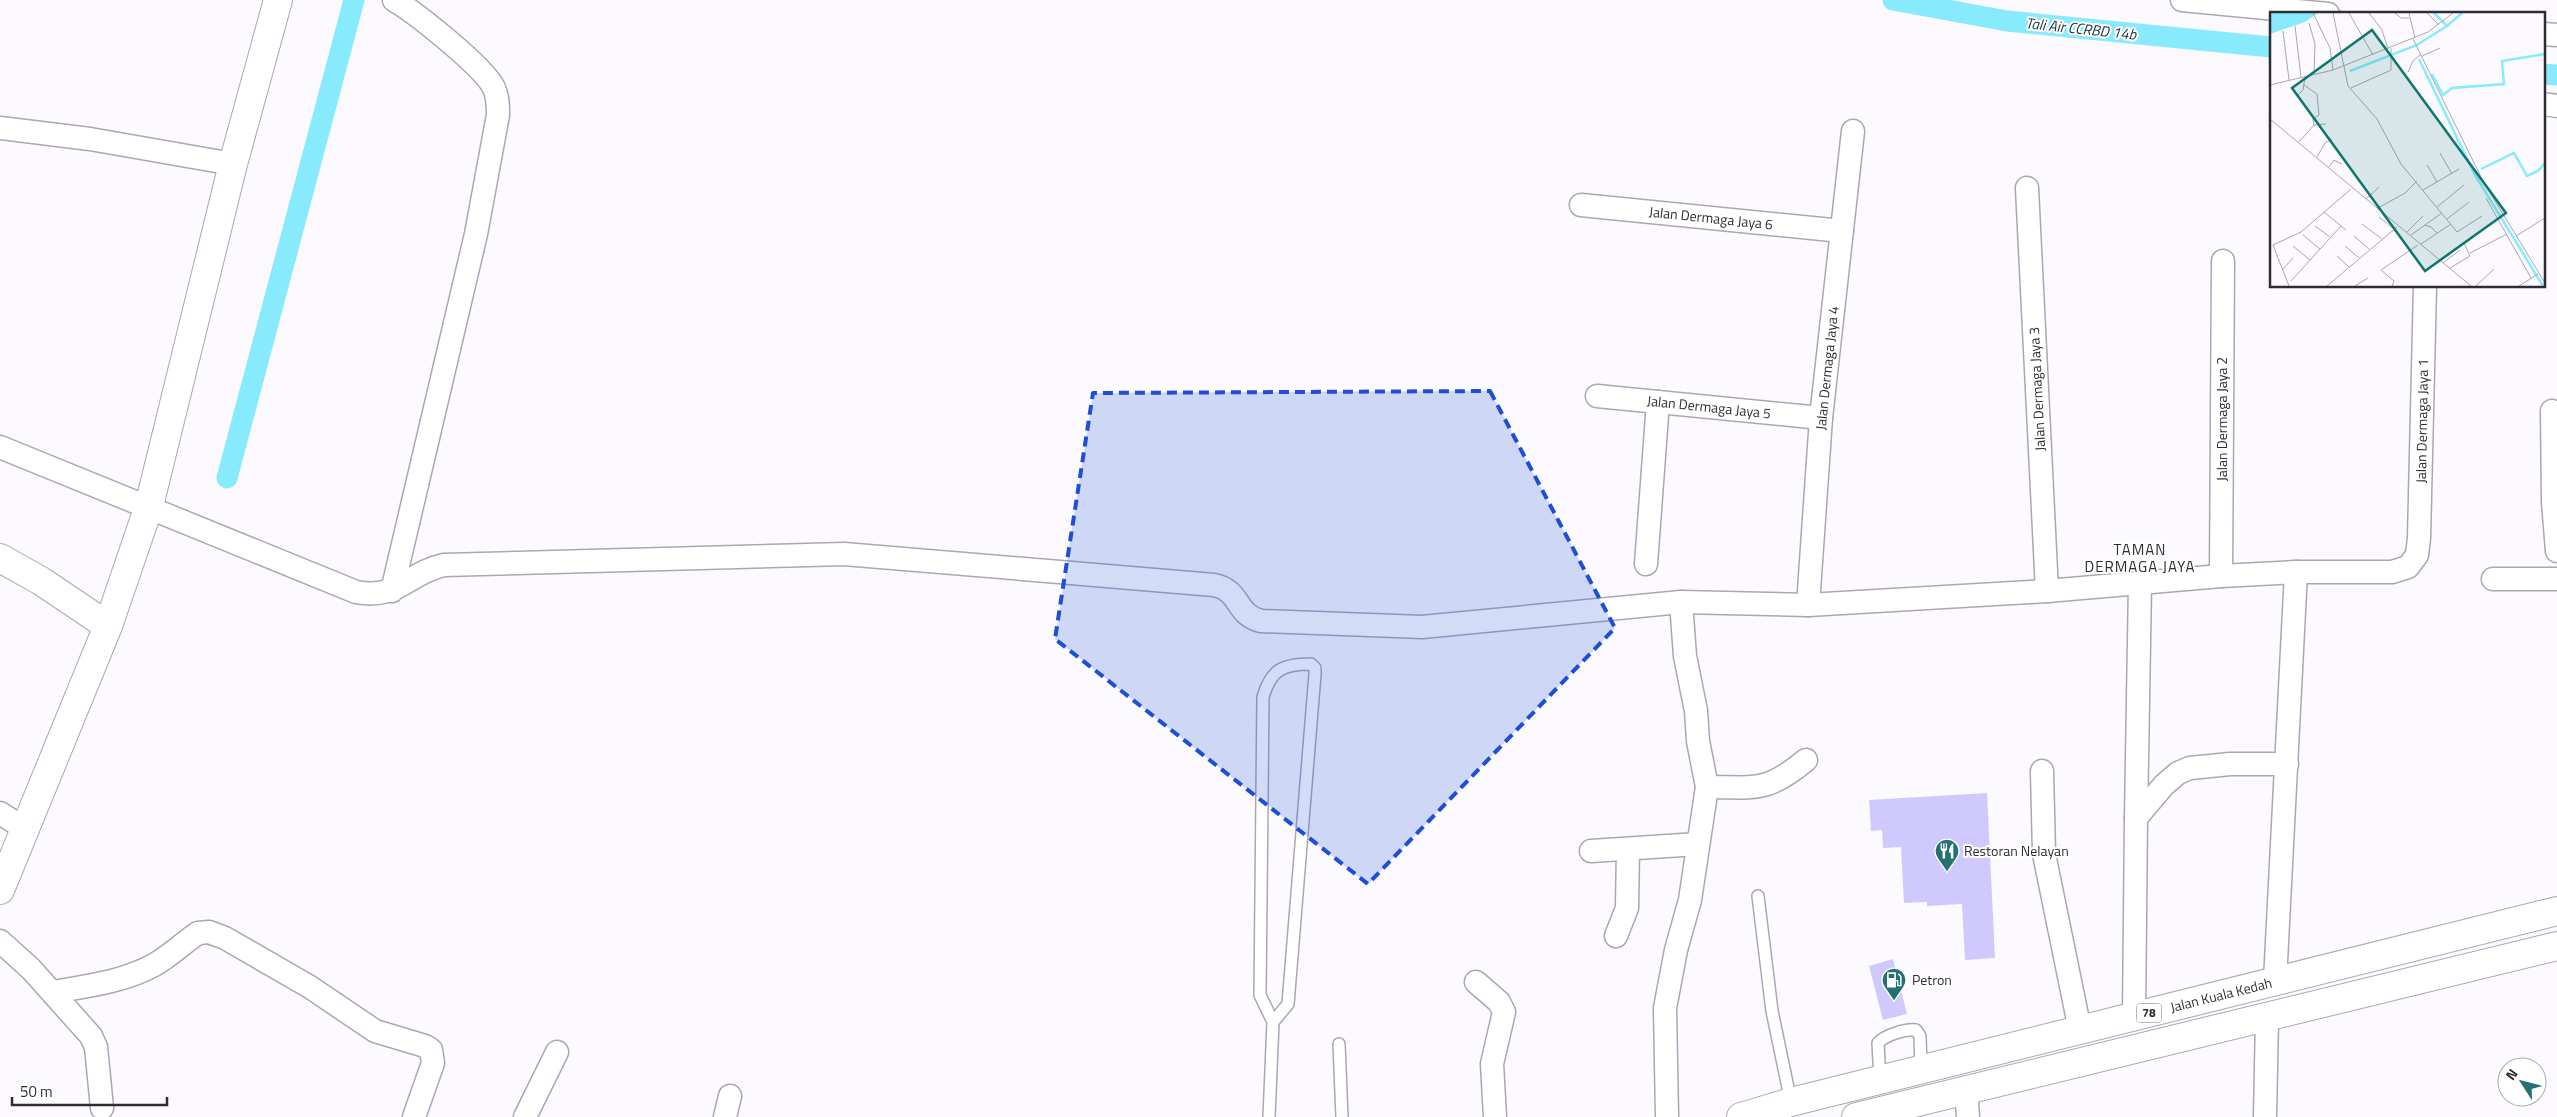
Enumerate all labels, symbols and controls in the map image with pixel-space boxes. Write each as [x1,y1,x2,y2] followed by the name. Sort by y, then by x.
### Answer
[2025,11,2138,46] water label: Tali Air CCRBD 14b
[2270,12,2544,288] inset map
[1648,201,1774,234] street label: Jalan Dermaga Jaya 6
[1810,305,1843,431] street label: Jalan Dermaga Jaya 4
[2023,326,2050,452] street label: Jalan Dermaga Jaya 3
[2211,357,2232,481] street label: Jalan Dermaga Jaya 2
[2410,359,2433,483] street label: Jalan Dermaga Jaya 1
[1646,390,1772,423] street label: Jalan Dermaga Jaya 5
[2085,538,2195,578] district label: TAMAN DERMAGA JAYA
[1934,838,1960,872] restaurant icon: Restoran Nelayan
[1964,840,2069,861] place label: Restoran Nelayan
[1881,967,1907,1001] fuel station icon: Petron
[1912,969,1952,990] place label: Petron
[2168,972,2274,1017] street label: Jalan Kuala Kedah
[2136,1004,2162,1022] road number: 78
[2497,1057,2547,1107] north arrow
[2500,1064,2522,1084] text: N
[12,1074,168,1106] scale bar
[20,1080,53,1103] text: 50 m

